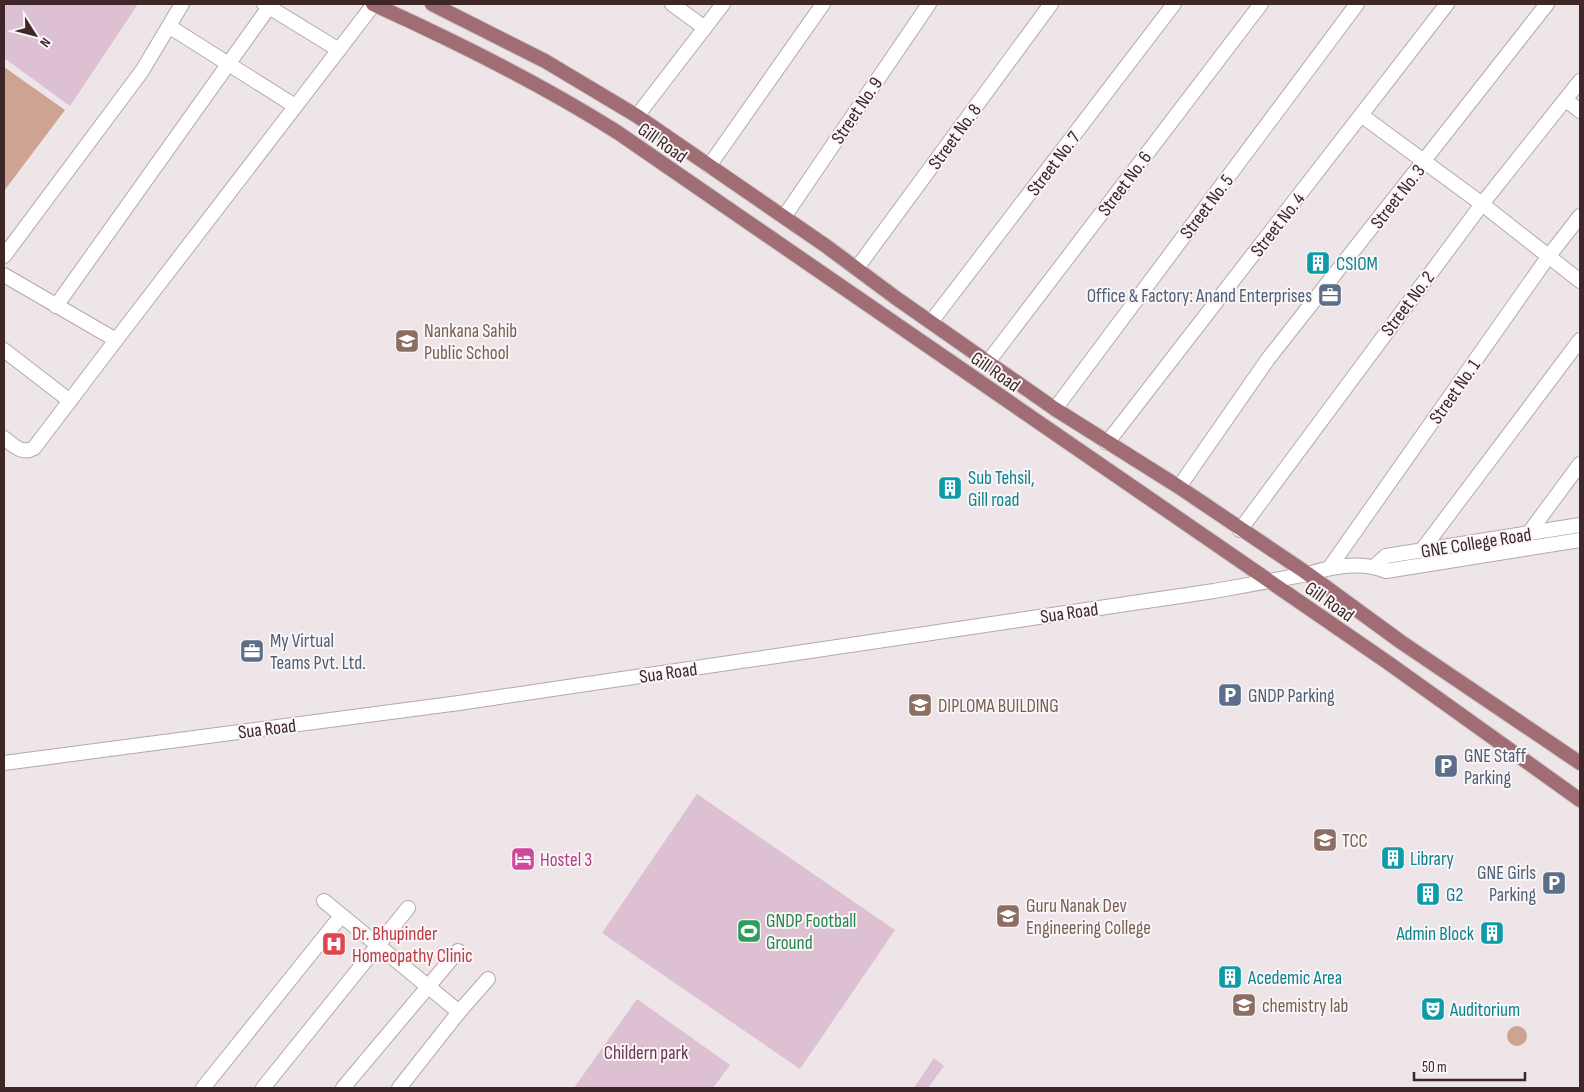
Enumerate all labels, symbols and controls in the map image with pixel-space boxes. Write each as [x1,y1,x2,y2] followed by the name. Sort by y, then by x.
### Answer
[10,10,60,60] north arrow
[36,34,54,50] text: N
[827,73,888,149] street label: Street No. 9
[924,100,987,174] street label: Street No. 8
[633,118,691,168] street label: Gill Road
[1023,127,1086,201] street label: Street No. 7
[1093,147,1157,221] street label: Street No. 6
[1366,160,1430,234] street label: Street No. 3
[1176,170,1239,244] street label: Street No. 5
[1246,188,1310,262] street label: Street No. 4
[1305,250,1331,276] building icon: CSIOM
[1336,253,1378,276] place label: CSIOM
[1376,267,1440,341] street label: Street No. 2
[1317,282,1343,308] office icon: Office & Factory: Anand Enterprises
[1087,285,1312,308] place label: Office & Factory: Anand Enterprises
[424,320,517,365] place label: Nankana Sahib Public School
[394,328,420,354] school or university icon: Nankana Sahib Public School
[966,347,1024,397] street label: Gill Road
[1425,355,1486,429] street label: Street No. 1
[968,467,1035,512] place label: Sub Tehsil, Gill road
[937,475,963,501] building icon: Sub Tehsil, Gill road
[1419,523,1533,564] street label: GNE College Road
[1300,577,1358,627] street label: Gill Road
[1039,598,1100,629] street label: Sua Road
[270,630,366,675] place label: My Virtual Teams Pvt. Ltd.
[239,638,265,664] office icon: My Virtual Teams Pvt. Ltd.
[638,658,699,689] street label: Sua Road
[1217,682,1243,708] parking icon: GNDP Parking
[1248,685,1335,708] place label: GNDP Parking
[907,692,933,718] school or university icon: DIPLOMA BUILDING
[938,695,1059,718] place label: DIPLOMA BUILDING
[237,715,297,744] street label: Sua Road
[1464,745,1526,790] place label: GNE Staff Parking
[1433,753,1459,779] parking icon: GNE Staff Parking
[1312,827,1338,853] school or university icon: TCC
[1342,830,1368,853] place label: TCC
[1380,845,1406,871] building icon: Library
[510,846,536,872] hotel icon: Hostel 3
[1410,848,1455,871] place label: Library
[540,849,592,872] place label: Hostel 3
[1477,862,1536,907] place label: GNE Girls Parking
[1541,870,1567,896] parking icon: GNE Girls Parking
[1415,881,1441,907] building icon: G2
[1446,884,1463,907] place label: G2
[1026,895,1151,940] place label: Guru Nanak Dev Engineering College
[995,903,1021,929] school or university icon: Guru Nanak Dev Engineering College
[766,910,856,955] place label: GNDP Football Ground
[736,918,762,944] sports icon: GNDP Football Ground
[1479,920,1505,946] building icon: Admin Block
[352,923,473,968] place label: Dr. Bhupinder Homeopathy Clinic
[1396,923,1475,946] place label: Admin Block
[321,931,347,957] hospital icon: Dr. Bhupinder Homeopathy Clinic
[1217,964,1243,990] building icon: Acedemic Area
[1247,967,1342,990] place label: Acedemic Area
[1231,992,1257,1018] school or university icon: chemistry lab
[1262,995,1348,1018] place label: chemistry lab
[1420,996,1446,1022] theatre icon: Auditorium
[1449,999,1520,1022] place label: Auditorium
[604,1042,689,1065] park label: Childern park
[1414,1050,1525,1082] scale bar
[1422,1058,1447,1077] text: 50 m

